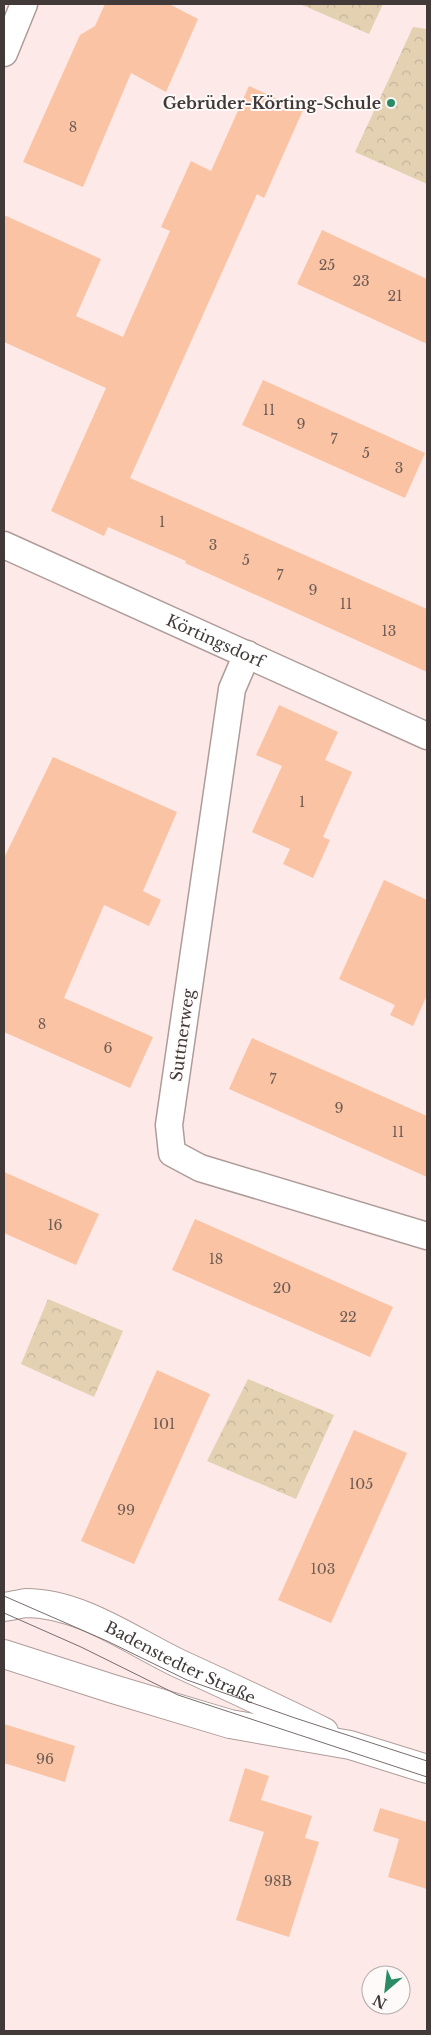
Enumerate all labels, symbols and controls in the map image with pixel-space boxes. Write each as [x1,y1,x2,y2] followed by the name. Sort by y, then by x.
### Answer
[163,93,381,113] place label: Gebrüder-Körting-Schule
[385,97,397,109] marker: Gebrüder-Körting-Schule
[69,118,77,136] house number: 8
[319,256,335,274] house number: 25
[352,272,370,290] house number: 23
[388,287,402,305] house number: 21
[263,401,275,419] house number: 11
[296,415,306,433] house number: 9
[330,430,338,448] house number: 7
[362,444,370,462] house number: 5
[395,459,403,477] house number: 3
[159,513,165,531] house number: 1
[209,536,217,554] house number: 3
[242,551,250,569] house number: 5
[276,566,284,584] house number: 7
[308,581,318,599] house number: 9
[340,595,352,613] house number: 11
[163,610,270,672] street label: Körtingsdorf
[382,622,396,640] house number: 13
[299,793,305,811] house number: 1
[166,987,198,1082] street label: Suttnerweg
[38,1015,46,1033] house number: 8
[103,1039,113,1057] house number: 6
[269,1070,277,1088] house number: 7
[334,1099,344,1117] house number: 9
[392,1123,404,1141] house number: 11
[47,1216,63,1234] house number: 16
[209,1250,223,1268] house number: 18
[273,1279,291,1297] house number: 20
[339,1308,357,1326] house number: 22
[153,1415,175,1433] house number: 101
[349,1475,373,1493] house number: 105
[117,1501,135,1519] house number: 99
[311,1560,335,1578] house number: 103
[102,1616,259,1707] street label: Badenstedter Straße
[36,1750,54,1768] house number: 96
[264,1872,292,1890] house number: 98B
[361,1965,411,2015] north arrow
[370,1990,390,2013] text: N

